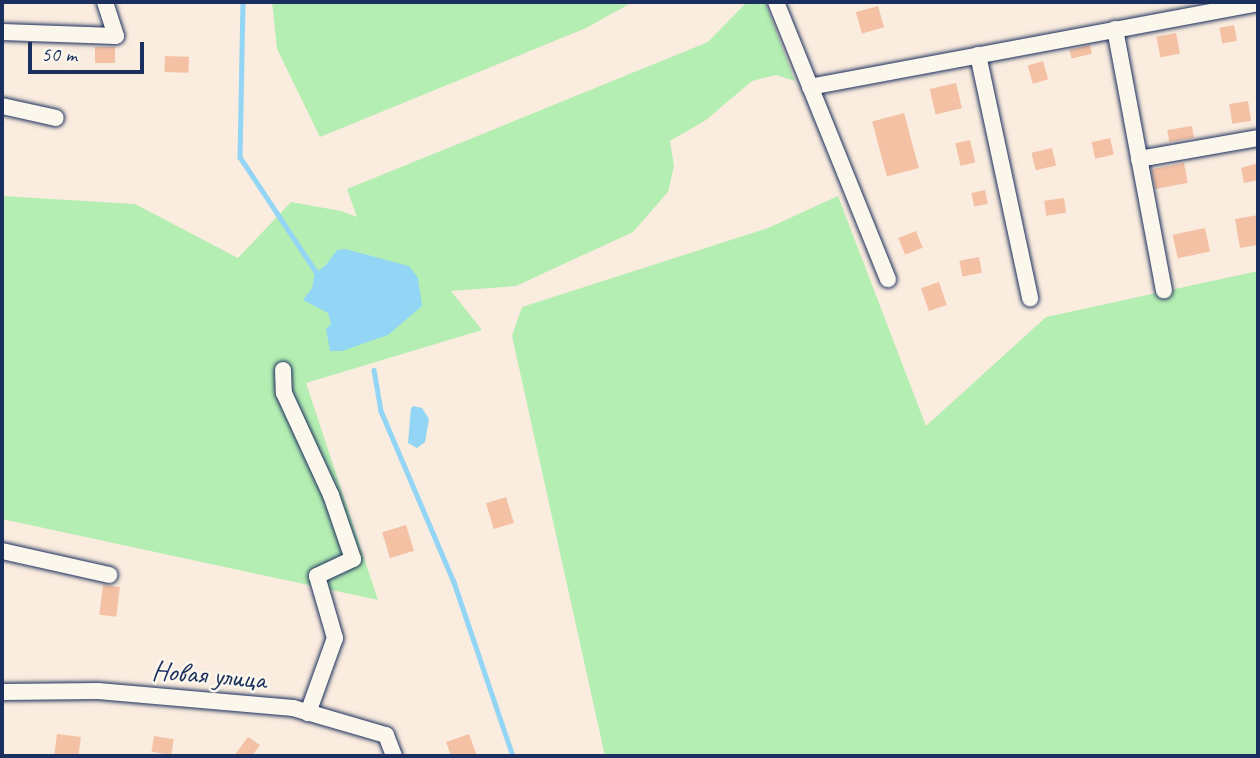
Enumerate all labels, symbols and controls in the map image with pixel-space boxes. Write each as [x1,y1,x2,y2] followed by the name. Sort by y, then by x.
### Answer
[32,28,147,72] scale bar
[41,41,77,67] text: 50 m
[150,653,268,697] street label: Новая улица

